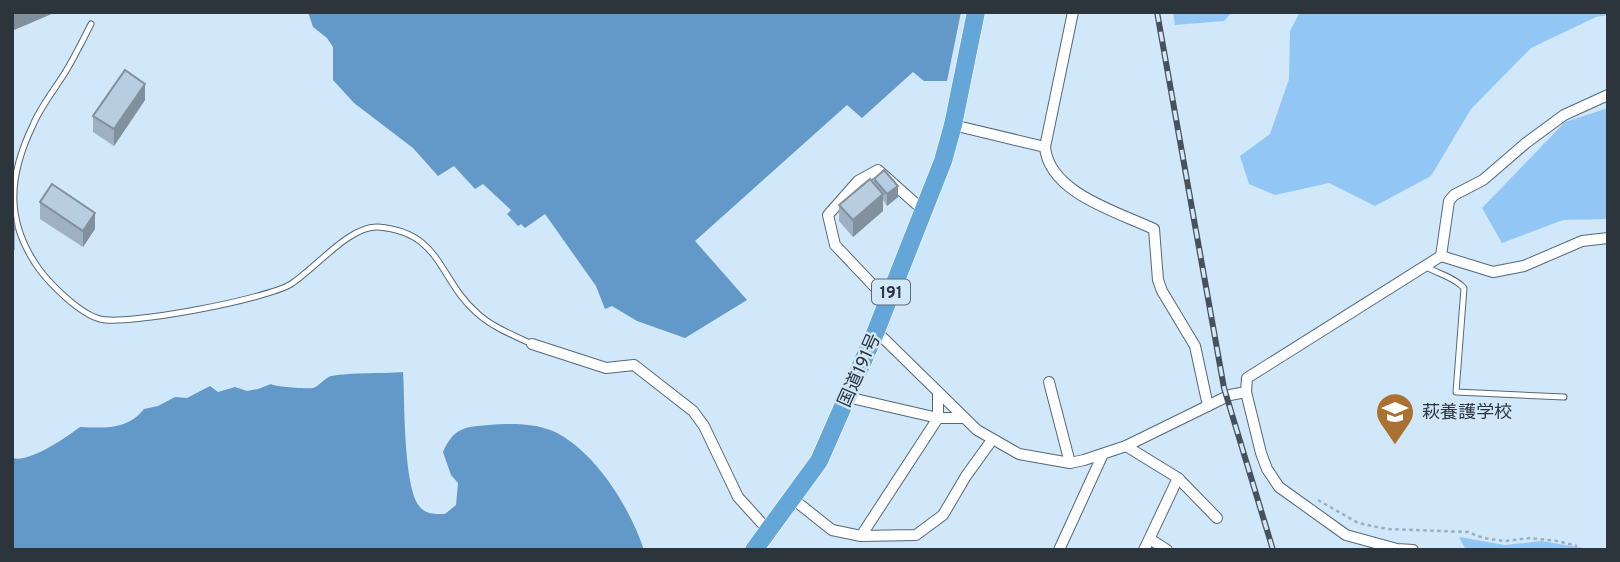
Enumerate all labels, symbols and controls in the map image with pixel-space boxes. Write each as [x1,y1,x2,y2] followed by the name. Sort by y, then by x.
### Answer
[872,280,910,304] road number: 191
[834,330,887,411] street label: 国道191号
[1374,391,1416,446] school or university icon: 萩養護学校
[1422,402,1512,425] place label: 萩養護学校

